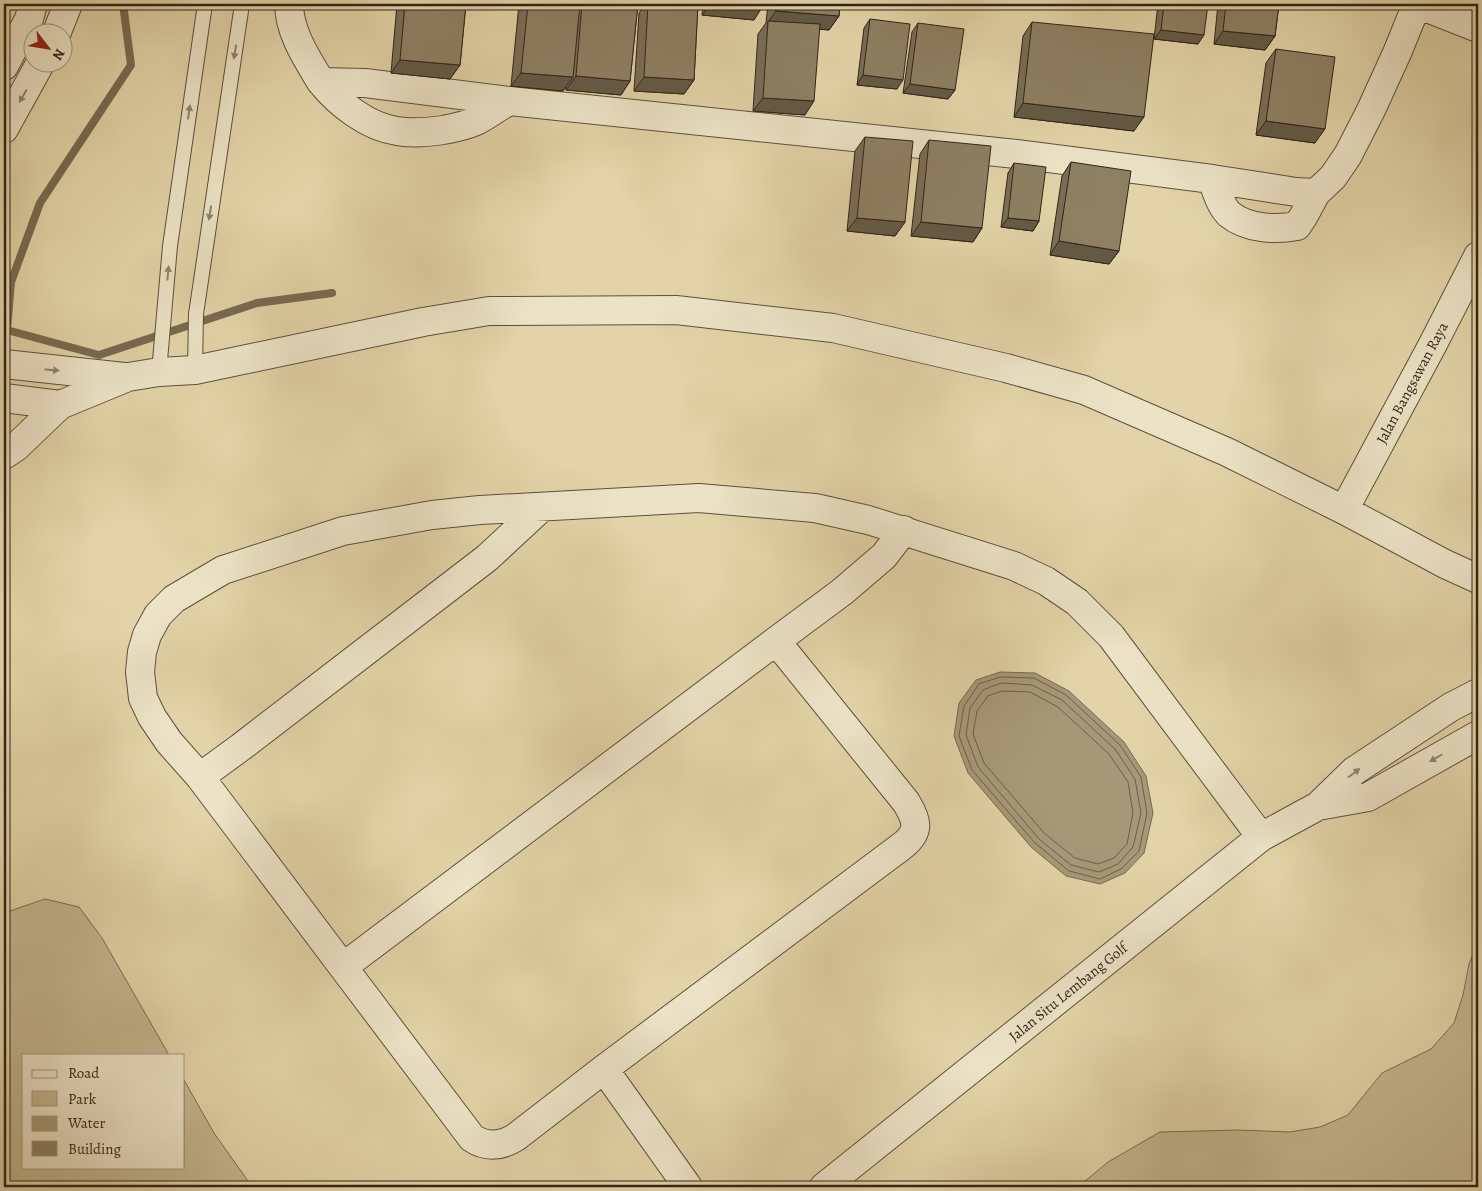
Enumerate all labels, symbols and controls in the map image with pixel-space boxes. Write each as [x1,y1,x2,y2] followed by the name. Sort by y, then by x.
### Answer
[22,22,72,72] north arrow
[231,44,239,60] one-way arrow
[48,45,69,64] text: N
[18,89,27,102] one-way arrow
[186,104,194,120] one-way arrow
[206,205,214,221] one-way arrow
[164,265,172,281] one-way arrow
[1371,319,1453,447] street label: Jalan Bangsawan Raya
[45,366,61,374] one-way arrow
[1428,754,1443,762] one-way arrow
[1347,768,1360,779] one-way arrow
[1004,937,1133,1046] street label: Jalan Situ Lembang Golf
[22,1054,185,1168] legend
[68,1063,100,1083] text: Road
[68,1089,97,1109] text: Park
[67,1113,105,1133] text: Water
[68,1139,121,1159] text: Building

